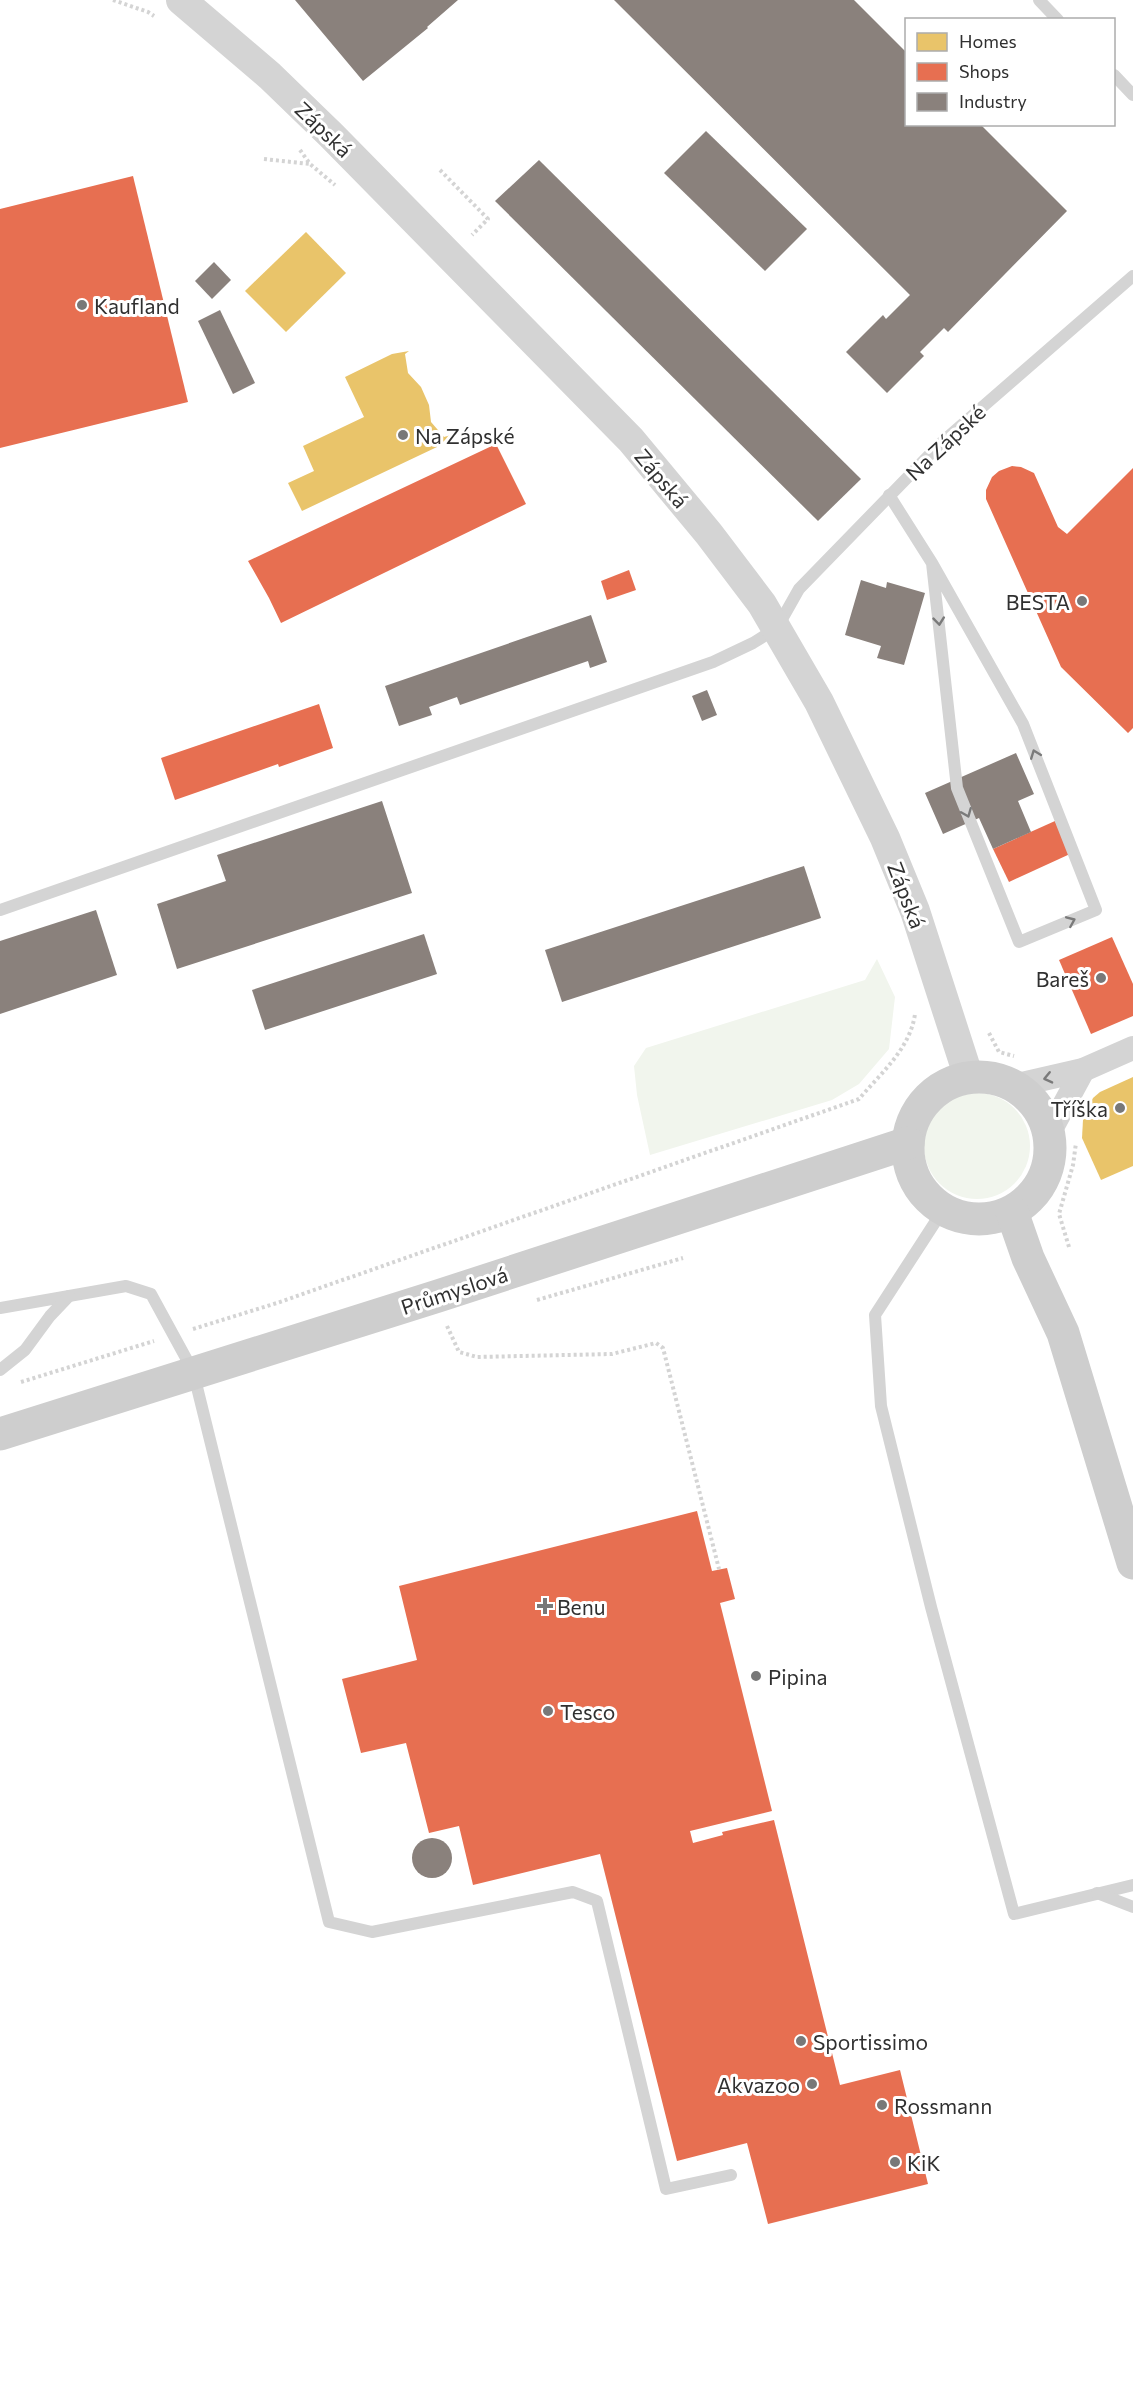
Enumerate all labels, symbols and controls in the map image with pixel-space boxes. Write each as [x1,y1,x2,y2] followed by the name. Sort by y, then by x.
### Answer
[905,18,1115,126] legend
[959,30,1017,52] text: Homes
[959,60,1009,82] text: Shops
[959,90,1027,112] text: Industry
[290,96,358,162] street label: Zápská
[94,293,180,318] place label: Kaufland
[75,298,89,312] marker: Kaufland
[900,399,990,485] street label: Na Zápské
[415,423,515,448] place label: Na Zápské
[396,428,410,442] marker: Na Zápské
[630,444,694,512] street label: Zápská
[1006,589,1070,614] place label: BESTA
[1075,594,1089,608] marker: BESTA
[932,617,945,626] one-way arrow
[1030,749,1042,760] one-way arrow
[960,807,973,818] one-way arrow
[883,858,931,932] street label: Zápská
[1064,916,1075,928] one-way arrow
[1036,966,1089,991] place label: Bareš
[1094,971,1108,985] marker: Bareš
[1044,1070,1054,1083] one-way arrow
[1051,1096,1108,1121] place label: Tříška
[1113,1101,1127,1115] marker: Tříška
[398,1261,510,1319] street label: Průmyslová
[557,1594,605,1619] place label: Benu
[538,1599,552,1613] marker: Benu
[768,1664,827,1689] place label: Pipina
[749,1669,763,1683] marker: Pipina
[560,1699,615,1724] place label: Tesco
[541,1704,555,1718] marker: Tesco
[813,2029,928,2054] place label: Sportissimo
[794,2034,808,2048] marker: Sportissimo
[717,2072,800,2097] place label: Akvazoo
[805,2077,819,2091] marker: Akvazoo
[894,2093,992,2118] place label: Rossmann
[875,2098,889,2112] marker: Rossmann
[907,2150,941,2175] place label: KiK
[888,2155,902,2169] marker: KiK

